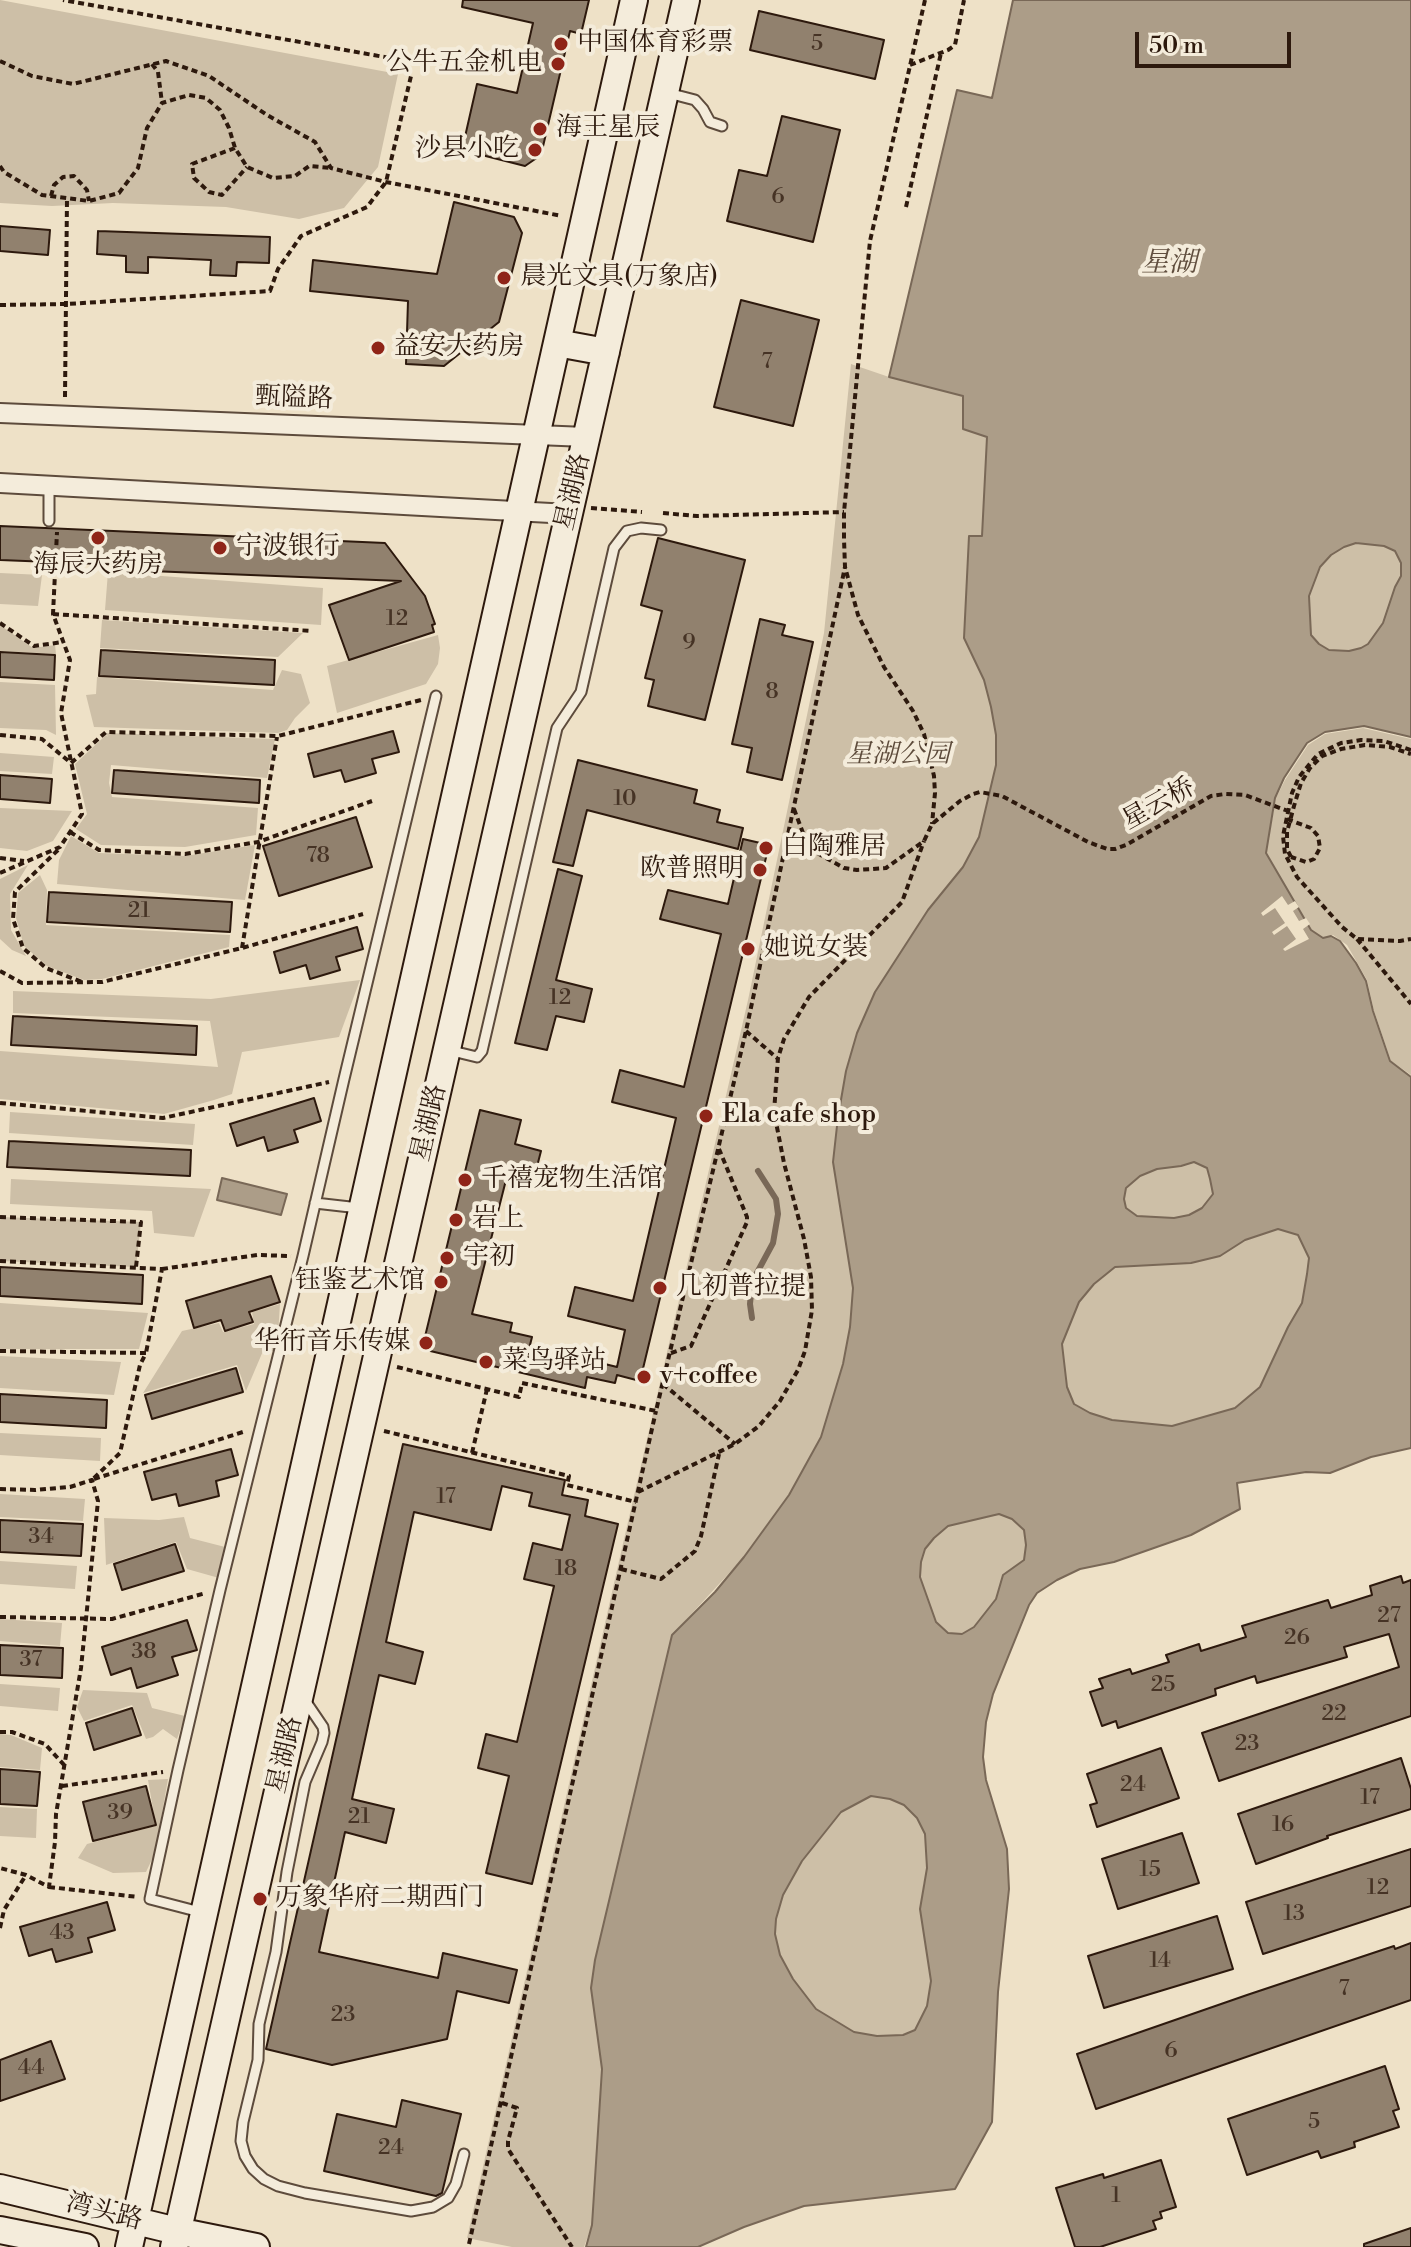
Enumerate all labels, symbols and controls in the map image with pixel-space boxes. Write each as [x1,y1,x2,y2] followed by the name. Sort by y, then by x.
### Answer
[1139,16,1295,66] scale bar
[577,28,733,60] place label: 中国体育彩票
[1149,31,1204,61] text: 50 m
[811,32,823,58] house number: 5
[552,35,570,53] marker: 中国体育彩票
[386,48,542,80] place label: 公牛五金机电
[549,55,567,73] marker: 公牛五金机电
[556,113,660,145] place label: 海王星辰
[531,120,549,138] marker: 海王星辰
[415,134,519,166] place label: 沙县小吃
[526,141,544,159] marker: 沙县小吃
[771,185,785,211] house number: 6
[1141,247,1197,281] water label: 星湖
[520,262,718,294] place label: 晨光文具(万象店)
[495,269,513,287] marker: 晨光文具(万象店)
[394,332,524,364] place label: 益安大药房
[369,339,387,357] marker: 益安大药房
[761,350,773,376] house number: 7
[254,382,334,416] street label: 甄隘路
[550,450,598,534] street label: 星湖路
[89,529,107,547] marker: 海辰大药房
[236,532,340,564] place label: 宁波银行
[211,539,229,557] marker: 宁波银行
[33,550,163,582] place label: 海辰大药房
[386,607,408,633] house number: 12
[682,631,696,657] house number: 9
[765,680,779,706] house number: 8
[846,740,950,772] park label: 星湖公园
[1117,772,1201,838] street label: 星云桥
[613,787,637,813] house number: 10
[782,832,886,864] place label: 白陶雅居
[757,839,775,857] marker: 白陶雅居
[306,844,330,870] house number: 78
[640,854,744,886] place label: 欧普照明
[751,861,769,879] marker: 欧普照明
[128,899,150,925] house number: 21
[764,933,868,965] place label: 她说女装
[739,940,757,958] marker: 她说女装
[549,986,571,1012] house number: 12
[406,1081,454,1165] street label: 星湖路
[722,1100,876,1132] place label: Ela cafe shop
[697,1107,715,1125] marker: Ela cafe shop
[481,1164,663,1196] place label: 千禧宠物生活馆
[456,1171,474,1189] marker: 千禧宠物生活馆
[472,1204,524,1236] place label: 岩上
[447,1211,465,1229] marker: 岩上
[463,1242,515,1274] place label: 宇初
[438,1249,456,1267] marker: 宇初
[295,1266,425,1298] place label: 钰鉴艺术馆
[676,1272,806,1304] place label: 几初普拉提
[432,1273,450,1291] marker: 钰鉴艺术馆
[651,1279,669,1297] marker: 几初普拉提
[254,1327,410,1359] place label: 华衎音乐传媒
[417,1334,435,1352] marker: 华衎音乐传媒
[502,1346,606,1378] place label: 菜鸟驿站
[477,1353,495,1371] marker: 菜鸟驿站
[660,1361,758,1393] place label: v+coffee
[635,1368,653,1386] marker: v+coffee
[436,1485,456,1511] house number: 17
[28,1525,54,1551] house number: 34
[555,1557,577,1583] house number: 18
[1377,1604,1401,1630] house number: 27
[1284,1626,1310,1652] house number: 26
[131,1640,157,1666] house number: 38
[20,1648,42,1674] house number: 37
[1151,1673,1175,1699] house number: 25
[1321,1702,1347,1728] house number: 22
[262,1713,310,1797] street label: 星湖路
[1235,1732,1259,1758] house number: 23
[1120,1773,1146,1799] house number: 24
[1360,1786,1380,1812] house number: 17
[107,1801,133,1827] house number: 39
[348,1805,370,1831] house number: 21
[1272,1813,1294,1839] house number: 16
[1139,1858,1161,1884] house number: 15
[1367,1876,1389,1902] house number: 12
[276,1883,484,1915] place label: 万象华府二期西门
[251,1890,269,1908] marker: 万象华府二期西门
[1283,1902,1305,1928] house number: 13
[49,1921,75,1947] house number: 43
[1149,1949,1171,1975] house number: 14
[1338,1977,1350,2003] house number: 7
[331,2003,355,2029] house number: 23
[1164,2039,1178,2065] house number: 6
[18,2056,44,2082] house number: 44
[1308,2110,1320,2136] house number: 5
[378,2136,404,2162] house number: 24
[1111,2184,1121,2210] house number: 1
[62,2188,146,2238] street label: 湾头路

